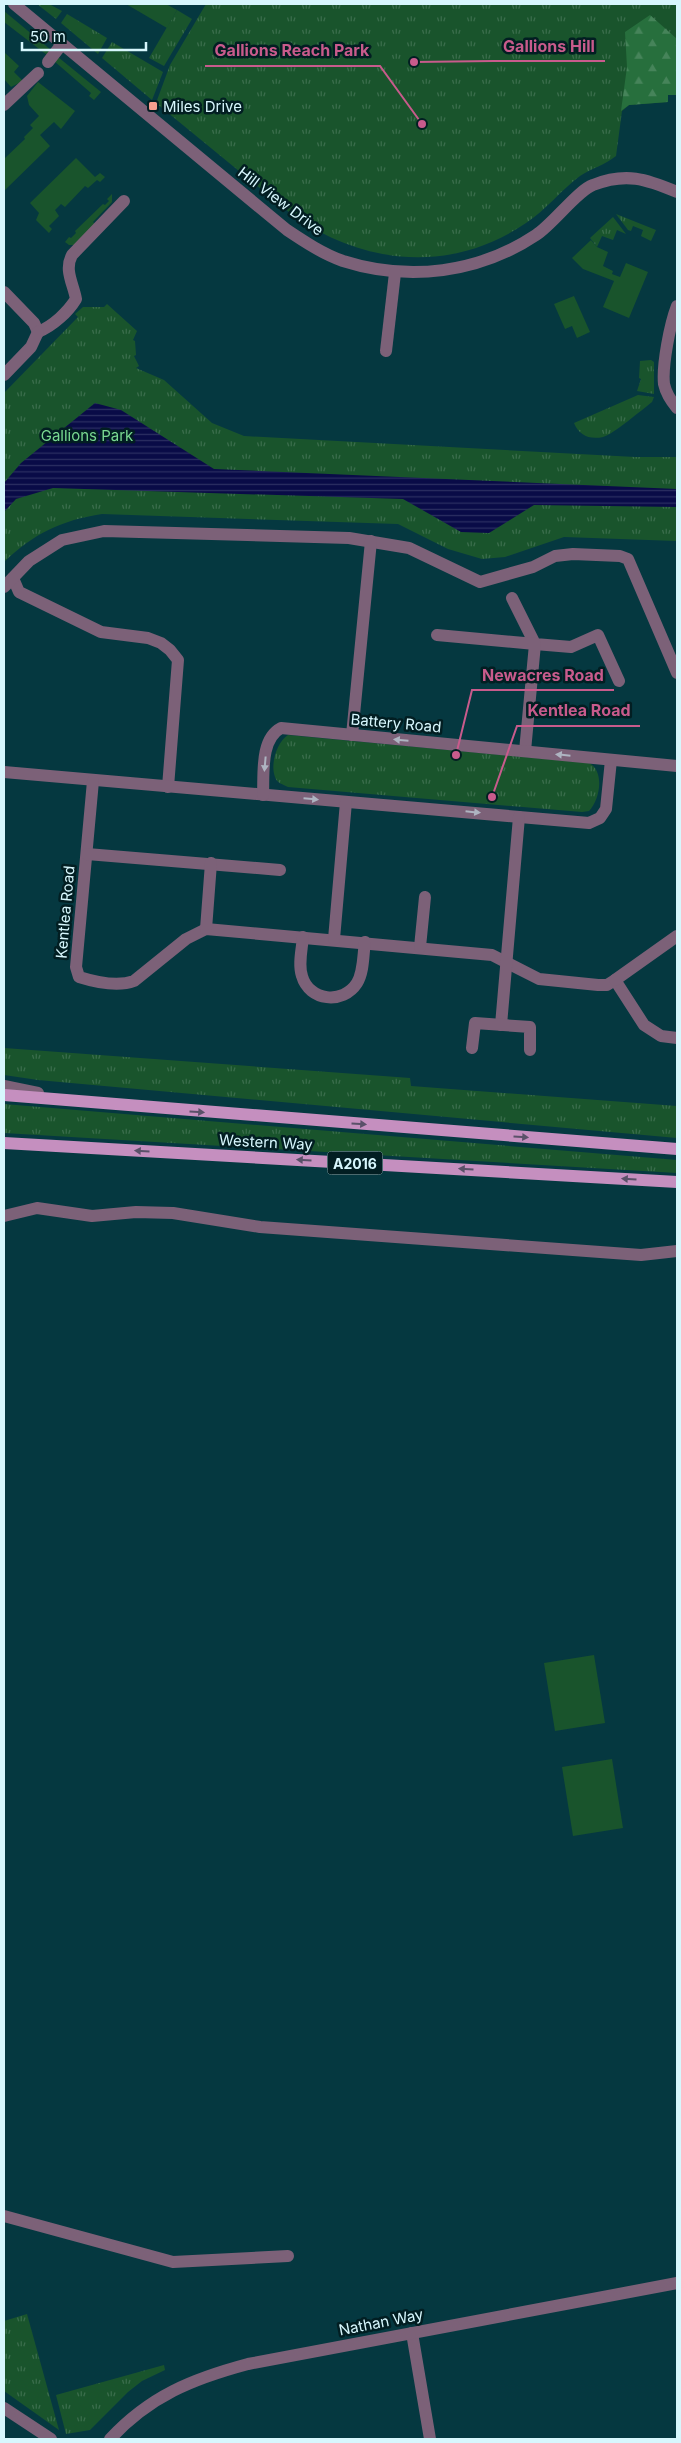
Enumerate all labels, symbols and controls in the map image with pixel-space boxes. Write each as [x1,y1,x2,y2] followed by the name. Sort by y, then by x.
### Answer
[22,20,146,52] scale bar
[30,27,66,46] text: 50 m
[493,30,605,61] callout: Gallions Hill
[205,35,380,66] callout: Gallions Reach Park
[503,36,595,56] text: Gallions Hill
[215,40,370,60] text: Gallions Reach Park
[163,97,242,116] place label: Miles Drive
[147,100,159,112] marker: Miles Drive
[234,163,328,239] street label: Hill View Drive
[41,426,134,445] park label: Gallions Park
[472,659,614,690] callout: Newacres Road
[482,665,604,685] text: Newacres Road
[517,695,640,726] callout: Kentlea Road
[527,700,631,720] text: Kentlea Road
[350,710,442,736] street label: Battery Road
[393,736,409,744] one-way arrow
[554,751,570,759] one-way arrow
[261,756,269,772] one-way arrow
[303,795,319,803] one-way arrow
[465,808,481,816] one-way arrow
[51,865,79,959] street label: Kentlea Road
[189,1108,205,1116] one-way arrow
[351,1121,367,1129] one-way arrow
[219,1130,314,1154] street label: Western Way
[513,1133,529,1141] one-way arrow
[134,1146,150,1154] one-way arrow
[328,1152,382,1174] road number: A2016
[296,1155,312,1163] one-way arrow
[458,1165,474,1173] one-way arrow
[620,1174,636,1182] one-way arrow
[337,2304,425,2339] street label: Nathan Way

